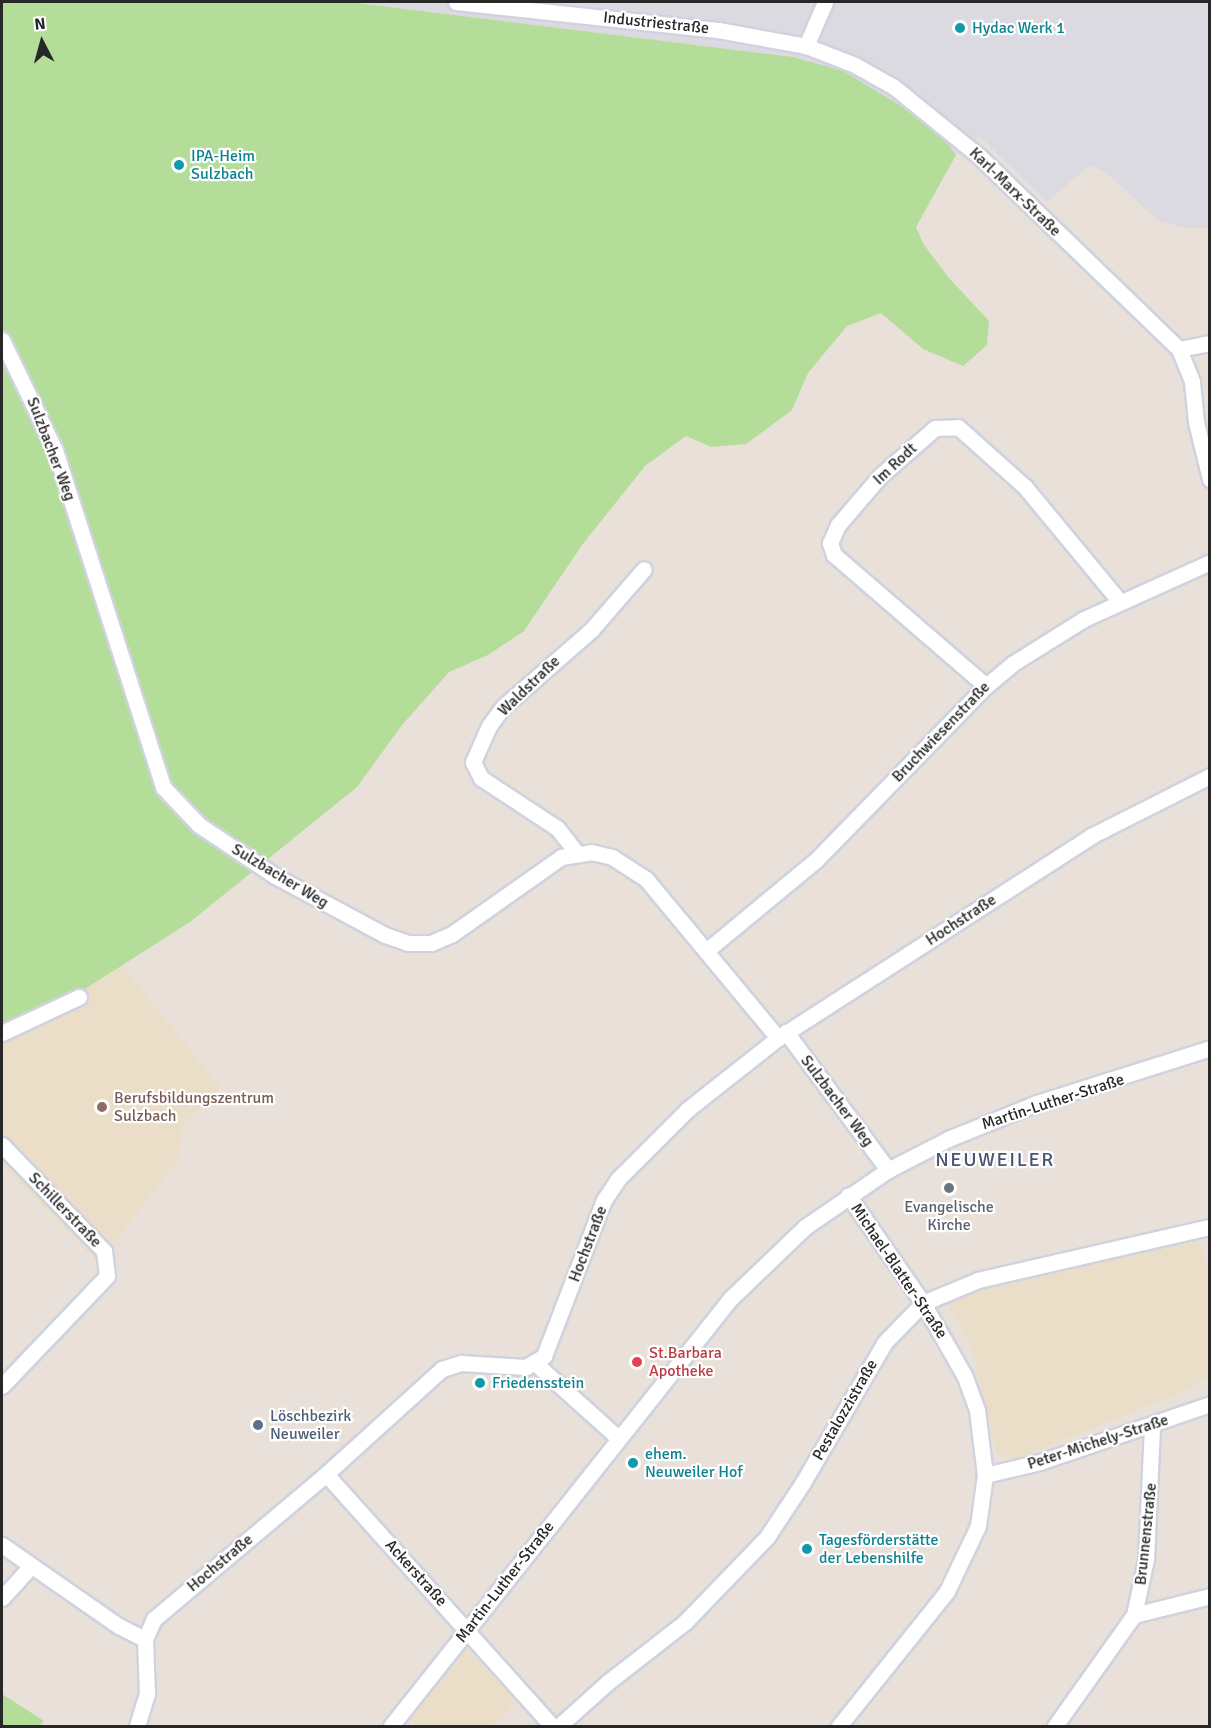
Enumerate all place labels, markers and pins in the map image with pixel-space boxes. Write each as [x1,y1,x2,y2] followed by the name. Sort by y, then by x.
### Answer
[972,18,1065,38] place label: Hydac Werk 1
[953,21,967,35] marker: Hydac Werk 1
[191,146,255,184] place label: IPA-Heim Sulzbach
[172,158,186,172] marker: IPA-Heim Sulzbach
[114,1088,274,1126] place label: Berufsbildungszentrum Sulzbach
[95,1100,109,1114] marker: Berufsbildungszentrum Sulzbach
[942,1181,956,1195] marker: Evangelische Kirche
[904,1197,994,1235] place label: Evangelische Kirche
[649,1343,722,1381] place label: St.Barbara Apotheke
[630,1355,644,1369] marker: St.Barbara Apotheke
[492,1373,584,1393] place label: Friedensstein
[473,1376,487,1390] marker: Friedensstein
[270,1406,351,1444] place label: Löschbezirk Neuweiler
[251,1418,265,1432] marker: Löschbezirk Neuweiler
[645,1444,743,1482] place label: ehem. Neuweiler Hof
[626,1456,640,1470] marker: ehem. Neuweiler Hof
[819,1530,938,1568] place label: Tagesförderstätte der Lebenshilfe
[800,1542,814,1556] marker: Tagesförderstätte der Lebenshilfe

